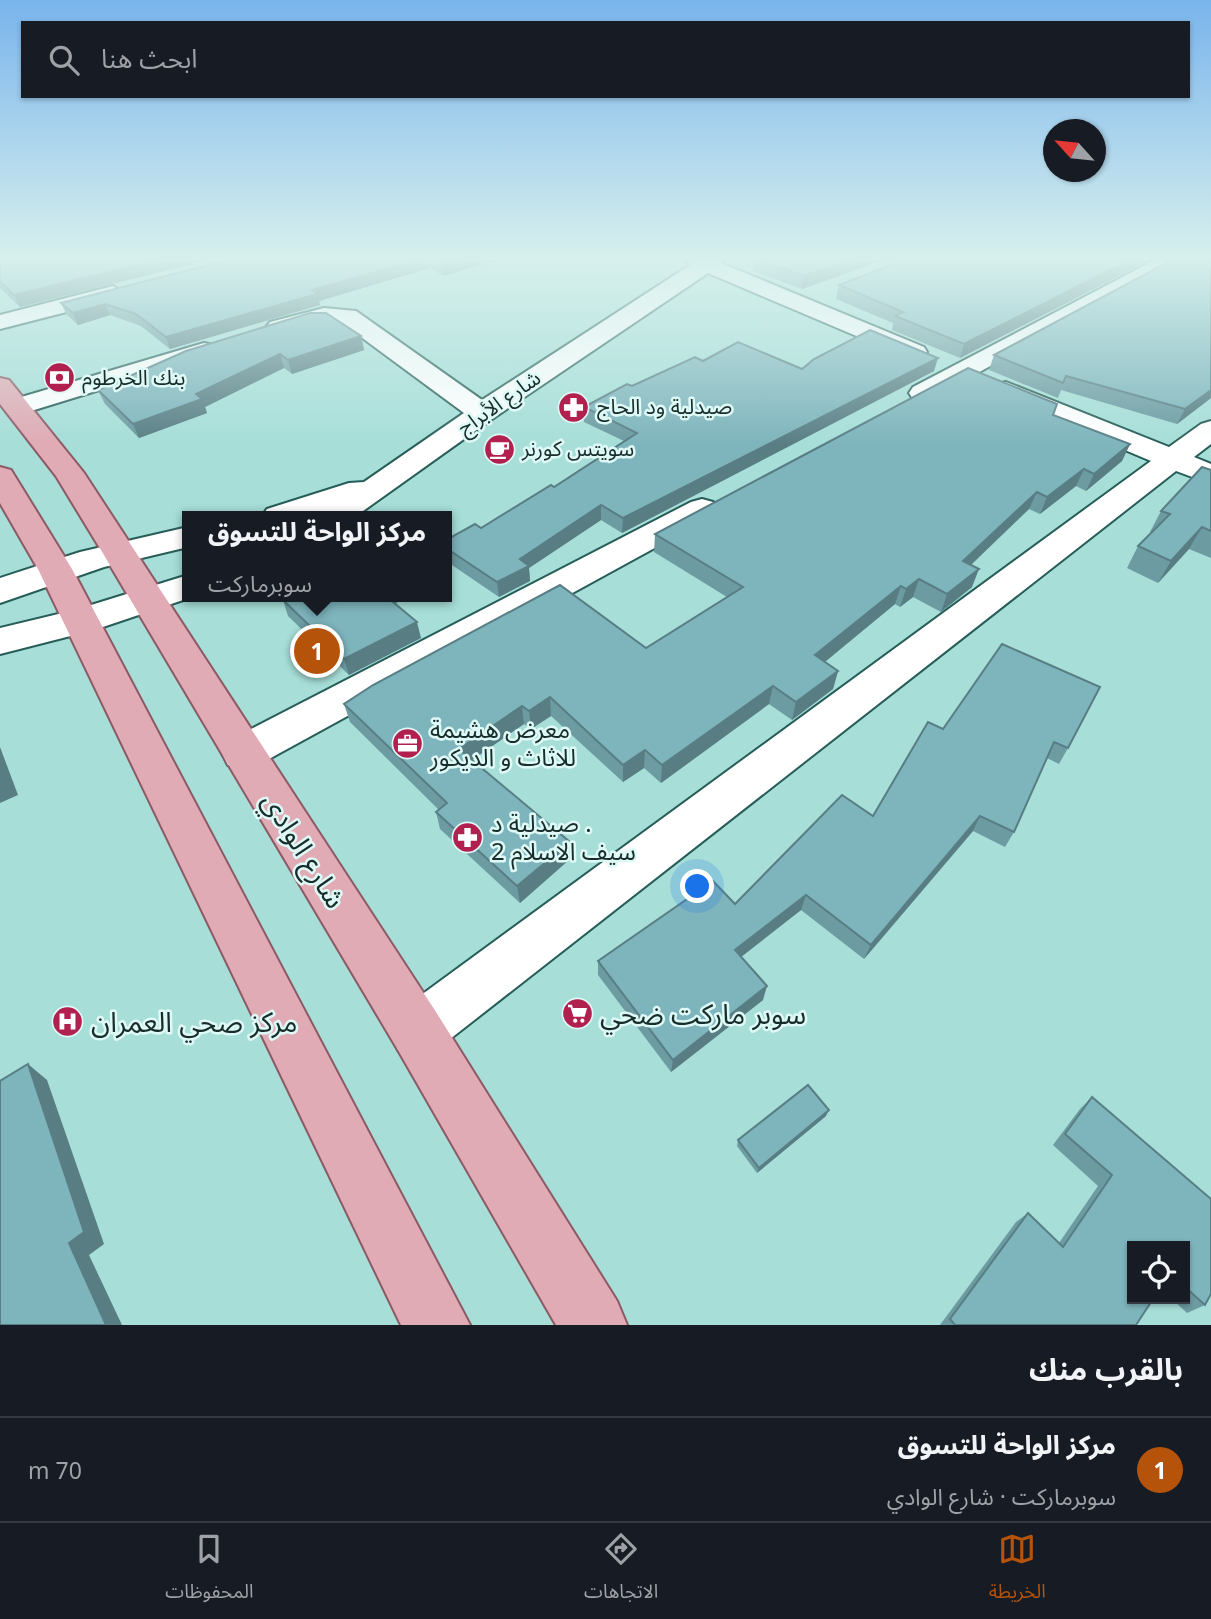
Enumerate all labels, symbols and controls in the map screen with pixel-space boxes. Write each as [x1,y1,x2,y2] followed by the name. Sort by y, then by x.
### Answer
[21,21,1190,98] search box
[101,40,197,76] text: ابحث هنا
[45,41,83,79] icon: search
[1043,119,1106,182] north arrow
[42,361,76,395] bank icon: بنك الخرطوم
[82,363,186,394] place label: بنك الخرطوم
[451,363,547,443] street label: شارع الأبراج
[557,390,591,424] pharmacy icon: صيدلية ود الحاج
[597,392,732,422] place label: صيدلية ود الحاج
[482,432,516,466] cafe icon: سويتس كورنر
[521,434,634,462] place label: سويتس كورنر
[182,511,452,602] popup
[208,513,426,549] text: مركز الواحة للتسوق
[208,567,312,599] text: سوبرماركت
[294,625,340,677] pin: 1
[429,712,576,773] place label: معرض هشيمة للاثاث و الديكور
[390,727,424,761] office icon: معرض هشيمة للاثاث و الديكور
[251,784,355,917] street label: شارع الوادي
[491,806,636,870] place label: صيدلية د . سيف الاسلام 2
[451,821,485,855] pharmacy icon: صيدلية د . سيف الاسلام 2
[680,869,714,903] your location
[600,994,806,1035] place label: سوبر ماركت ضحي
[560,997,594,1031] supermarket icon: سوبر ماركت ضحي
[91,1002,298,1043] place label: مركز صحي العمران
[51,1005,85,1039] hospital icon: مركز صحي العمران
[1127,1241,1190,1304] map controls
[1127,1241,1190,1304] button: locate
[1029,1348,1183,1389] text: بالقرب منك
[898,1426,1116,1462] text: مركز الواحة للتسوق
[28,1454,82,1486] text: 70 m
[1153,1454,1167,1486] text: 1
[887,1480,1116,1512] text: سوبرماركت · شارع الوادي
[165,1530,254,1612] tab: المحفوظات
[584,1530,658,1612] tab: الاتجاهات
[989,1530,1046,1612] tab: الخريطة

